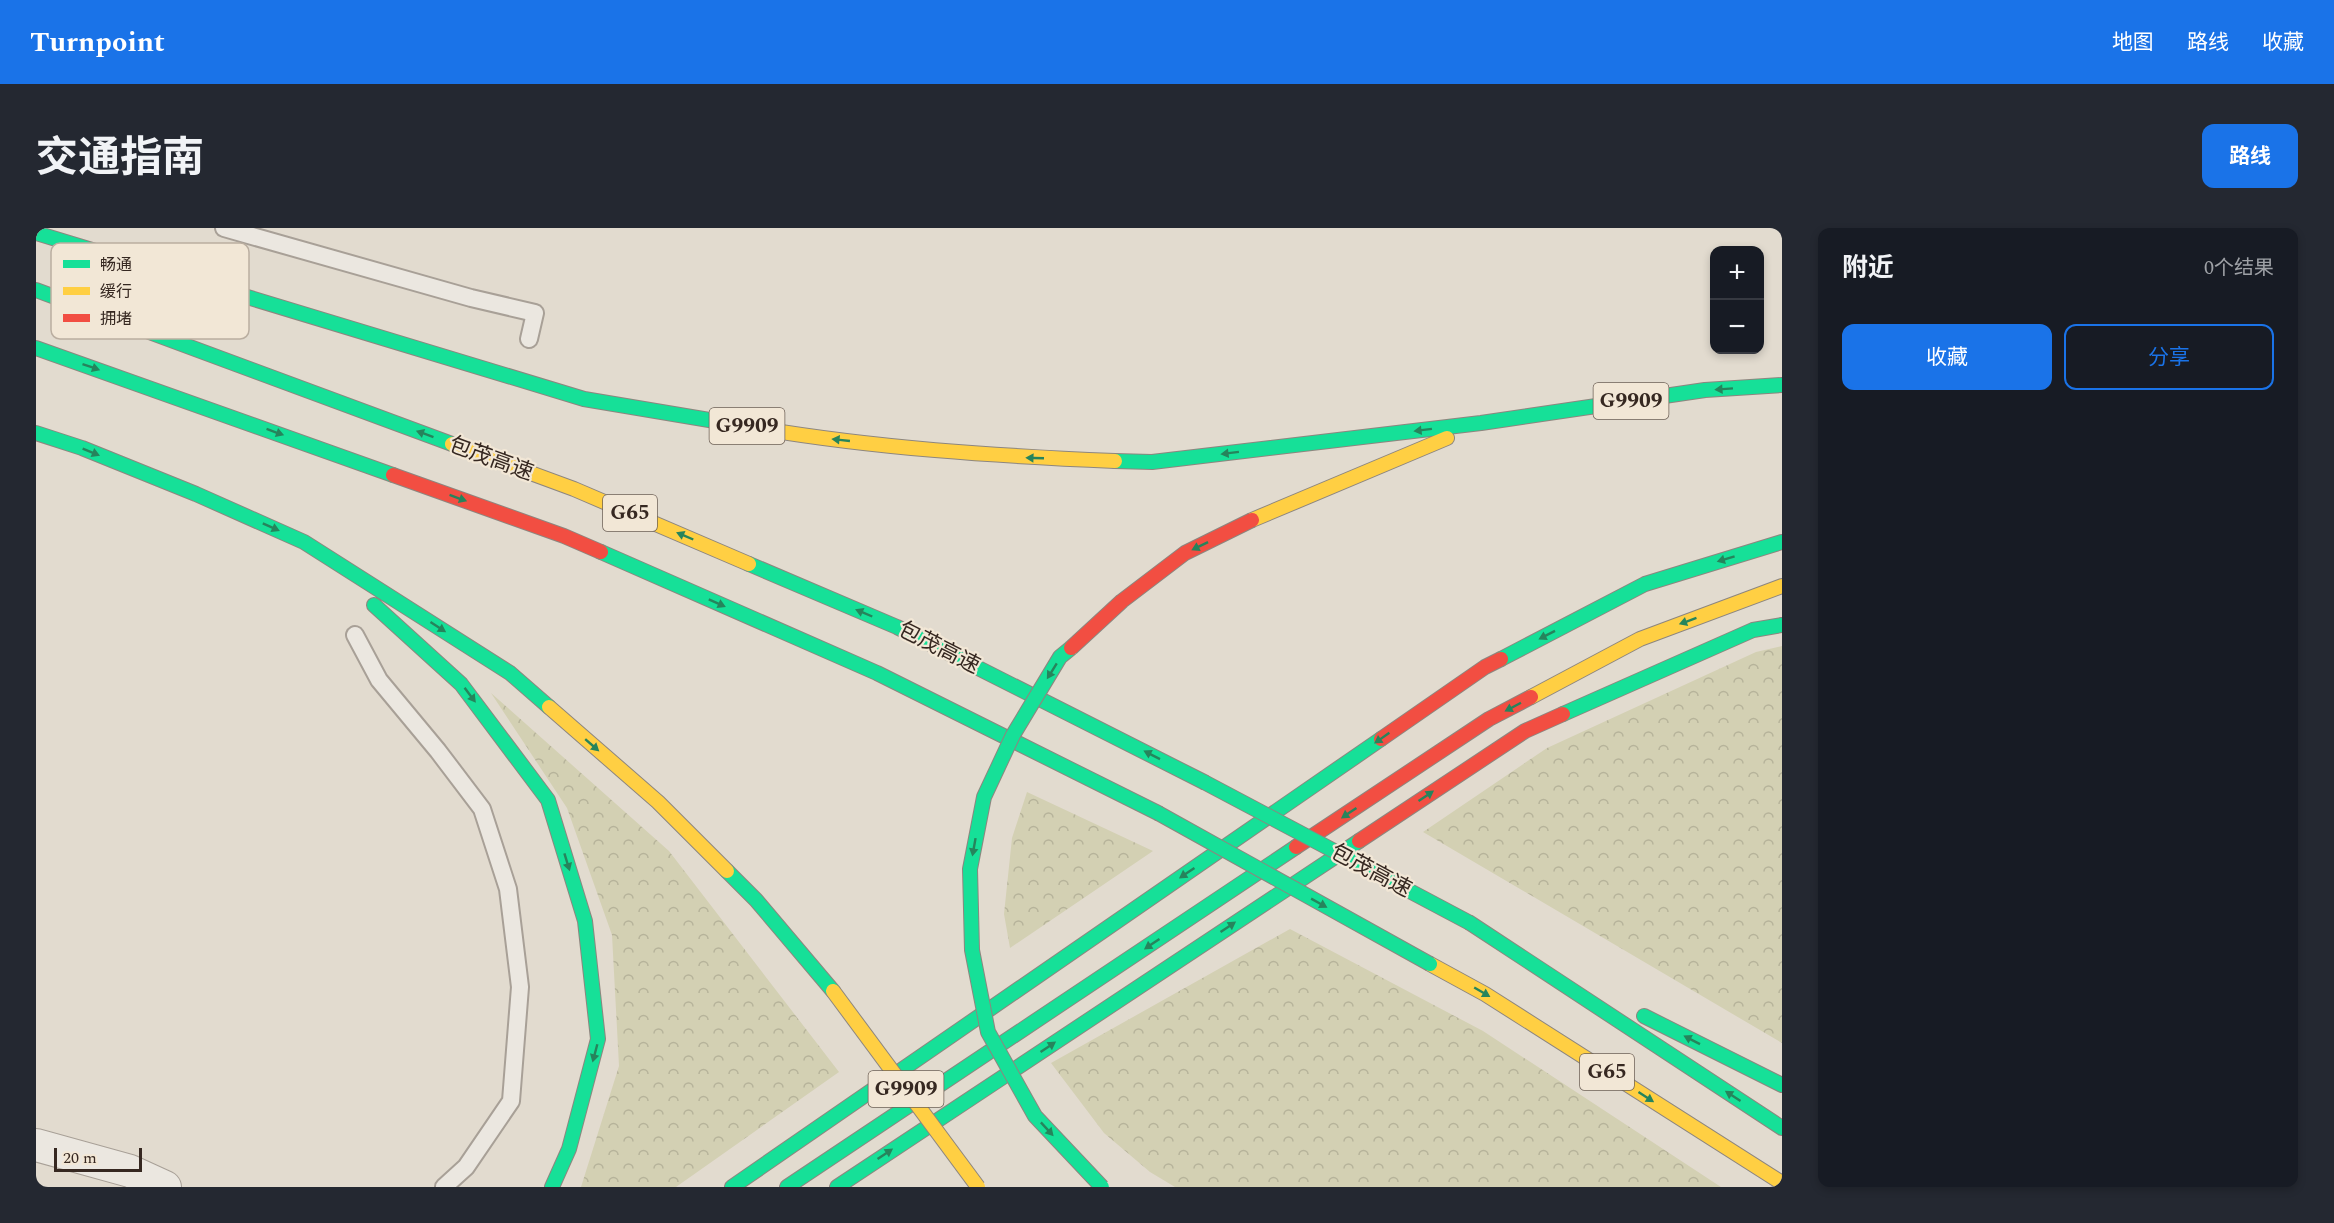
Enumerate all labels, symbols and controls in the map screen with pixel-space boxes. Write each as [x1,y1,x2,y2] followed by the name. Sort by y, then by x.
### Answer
[30,21,165,64] text: Turnpoint
[2112,27,2154,59] text: 地图
[2187,27,2229,59] text: 路线
[2262,27,2304,59] text: 收藏
[2202,124,2298,188] button: 路线
[36,127,204,190] text: 交通指南
[51,243,249,339] legend
[1710,246,1764,354] map controls
[1710,246,1764,300] button: +
[1842,248,1894,288] text: 附近
[100,253,132,277] text: 畅通
[2204,253,2274,283] text: 0个结果
[100,280,132,304] text: 缓行
[1710,300,1764,354] button: −
[100,307,132,331] text: 拥堵
[1842,324,2052,390] button: 收藏
[2064,324,2274,390] button: 分享
[82,362,100,372] one-way arrow
[1594,383,1668,419] road number: G9909
[1714,384,1733,394] one-way arrow
[710,408,784,444] road number: G9909
[1414,425,1433,434] one-way arrow
[266,428,284,438] one-way arrow
[444,428,538,490] street label: 包茂高速
[416,429,434,438] one-way arrow
[832,435,851,445] one-way arrow
[83,447,101,457] one-way arrow
[1220,448,1239,457] one-way arrow
[1026,453,1045,462] one-way arrow
[450,494,468,504] one-way arrow
[603,495,657,531] road number: G65
[262,523,280,532] one-way arrow
[676,532,693,541] one-way arrow
[1191,541,1208,550] one-way arrow
[1717,555,1735,564] one-way arrow
[708,598,726,608] one-way arrow
[855,608,873,617] one-way arrow
[892,613,986,683] street label: 包茂高速
[1679,617,1697,626] one-way arrow
[430,621,446,632] one-way arrow
[1538,630,1555,640] one-way arrow
[1046,663,1057,679] one-way arrow
[464,687,476,703] one-way arrow
[1504,702,1521,712] one-way arrow
[1375,732,1391,744] one-way arrow
[584,739,600,752] one-way arrow
[1143,751,1160,760] one-way arrow
[1417,791,1434,802] one-way arrow
[1341,807,1357,818] one-way arrow
[1324,836,1418,906] street label: 包茂高速
[970,838,979,857] one-way arrow
[563,853,572,871] one-way arrow
[1179,867,1195,878] one-way arrow
[1311,897,1328,907] one-way arrow
[1220,922,1236,933] one-way arrow
[1144,938,1160,949] one-way arrow
[1474,987,1491,997] one-way arrow
[1683,1035,1700,1045] one-way arrow
[1040,1041,1056,1052] one-way arrow
[589,1044,599,1062] one-way arrow
[1580,1054,1634,1090] road number: G65
[868,1071,944,1107] road number: G9909
[1725,1090,1741,1101] one-way arrow
[1638,1091,1654,1102] one-way arrow
[1040,1121,1054,1136] one-way arrow
[54,1145,142,1172] scale bar
[63,1146,97,1170] text: 20 m
[877,1148,893,1160] one-way arrow

